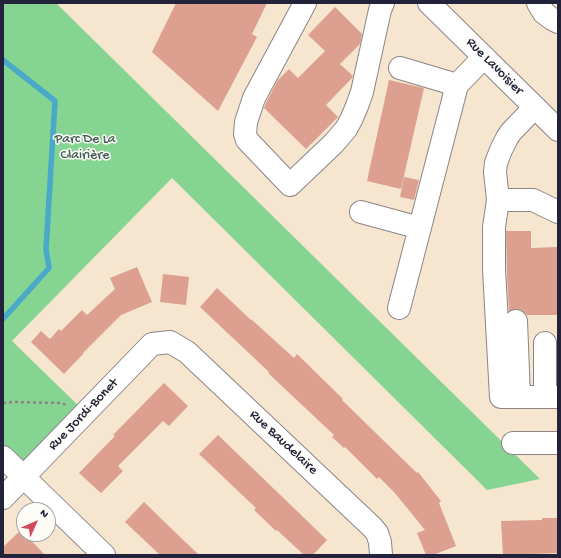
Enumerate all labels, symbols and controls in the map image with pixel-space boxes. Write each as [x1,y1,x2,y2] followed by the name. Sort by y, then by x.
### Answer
[462,35,526,99] street label: Rue Lavoisier
[54,132,116,164] park label: Parc De La Clairière
[45,375,123,455] street label: Rue Jordi-Bonet
[245,407,321,479] street label: Rue Baudelaire
[16,502,56,542] north arrow
[37,507,51,521] text: N

